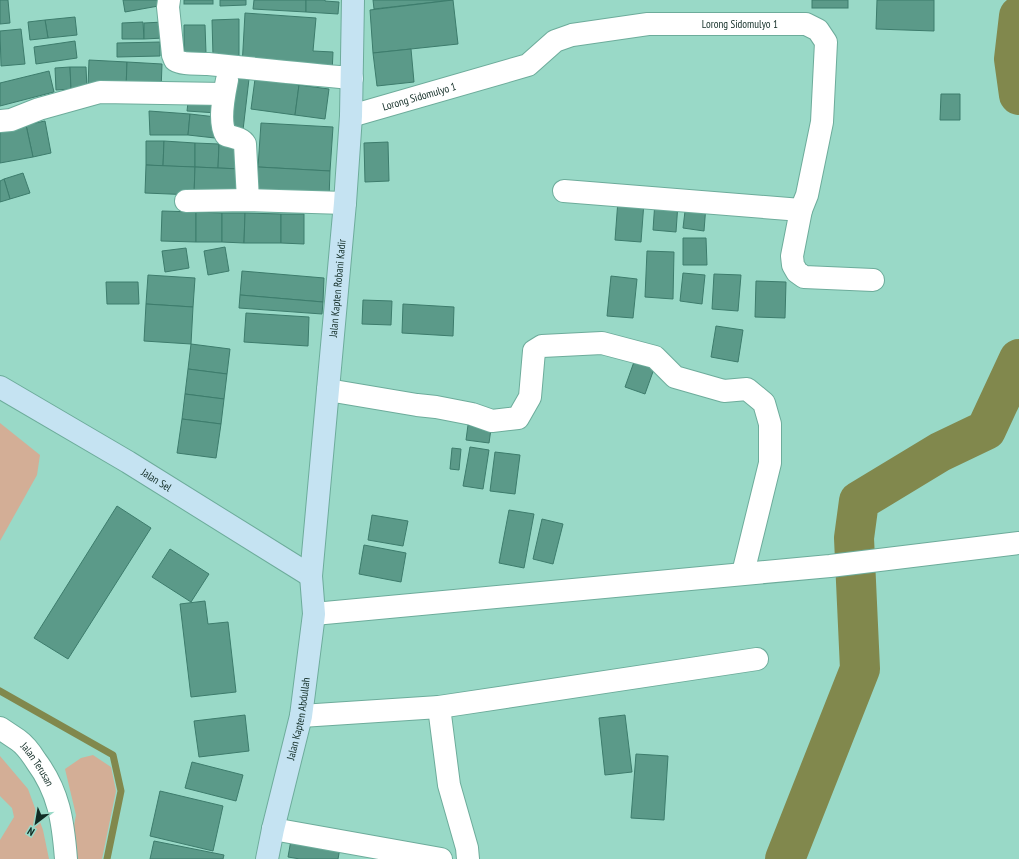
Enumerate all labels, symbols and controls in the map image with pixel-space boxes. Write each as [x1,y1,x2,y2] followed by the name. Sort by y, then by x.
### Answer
[702,17,778,31] street label: Lorong Sidomulyo 1
[381,79,458,114] street label: Lorong Sidomulyo 1
[326,238,349,339] street label: Jalan Kapten Robani Kadir
[138,465,175,495] street label: Jalan Sel
[283,676,313,762] street label: Jalan Kapten Abdullah
[17,738,57,789] street label: Jalan Terusan
[16,803,56,843] north arrow
[25,824,37,839] text: N

